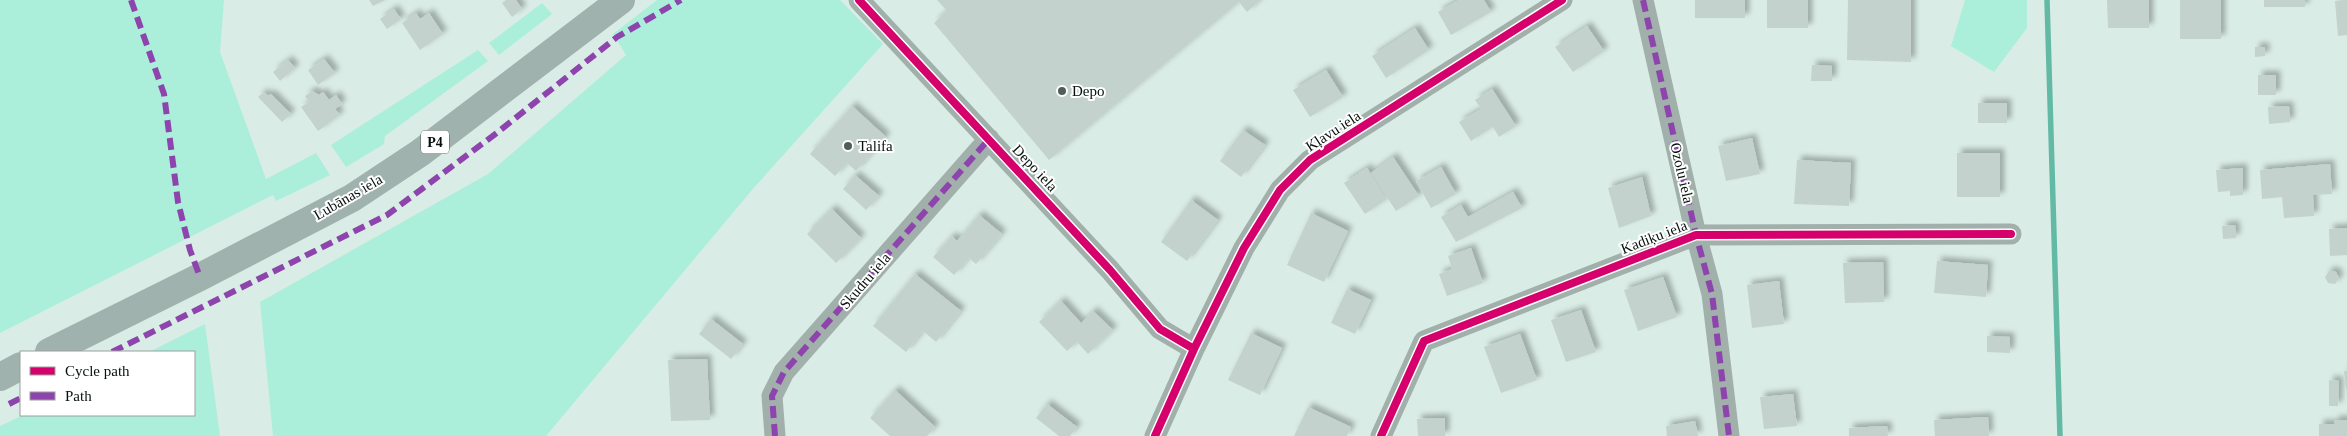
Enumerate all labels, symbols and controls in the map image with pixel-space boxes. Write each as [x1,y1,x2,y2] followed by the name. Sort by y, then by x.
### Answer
[1072,83,1105,99] place label: Depo
[1056,85,1068,97] marker: Depo
[1303,107,1364,155] street label: Kļavu iela
[421,130,449,154] road number: P4
[858,138,893,154] place label: Talifa
[842,140,854,152] marker: Talifa
[1009,141,1061,195] street label: Depo iela
[1667,141,1697,205] street label: Ozolu iela
[311,171,385,223] street label: Lubānas iela
[1619,217,1690,258] street label: Kadiķu iela
[836,250,894,312] street label: Skudru iela
[20,351,195,416] legend
[65,363,130,379] text: Cycle path
[65,388,92,404] text: Path

